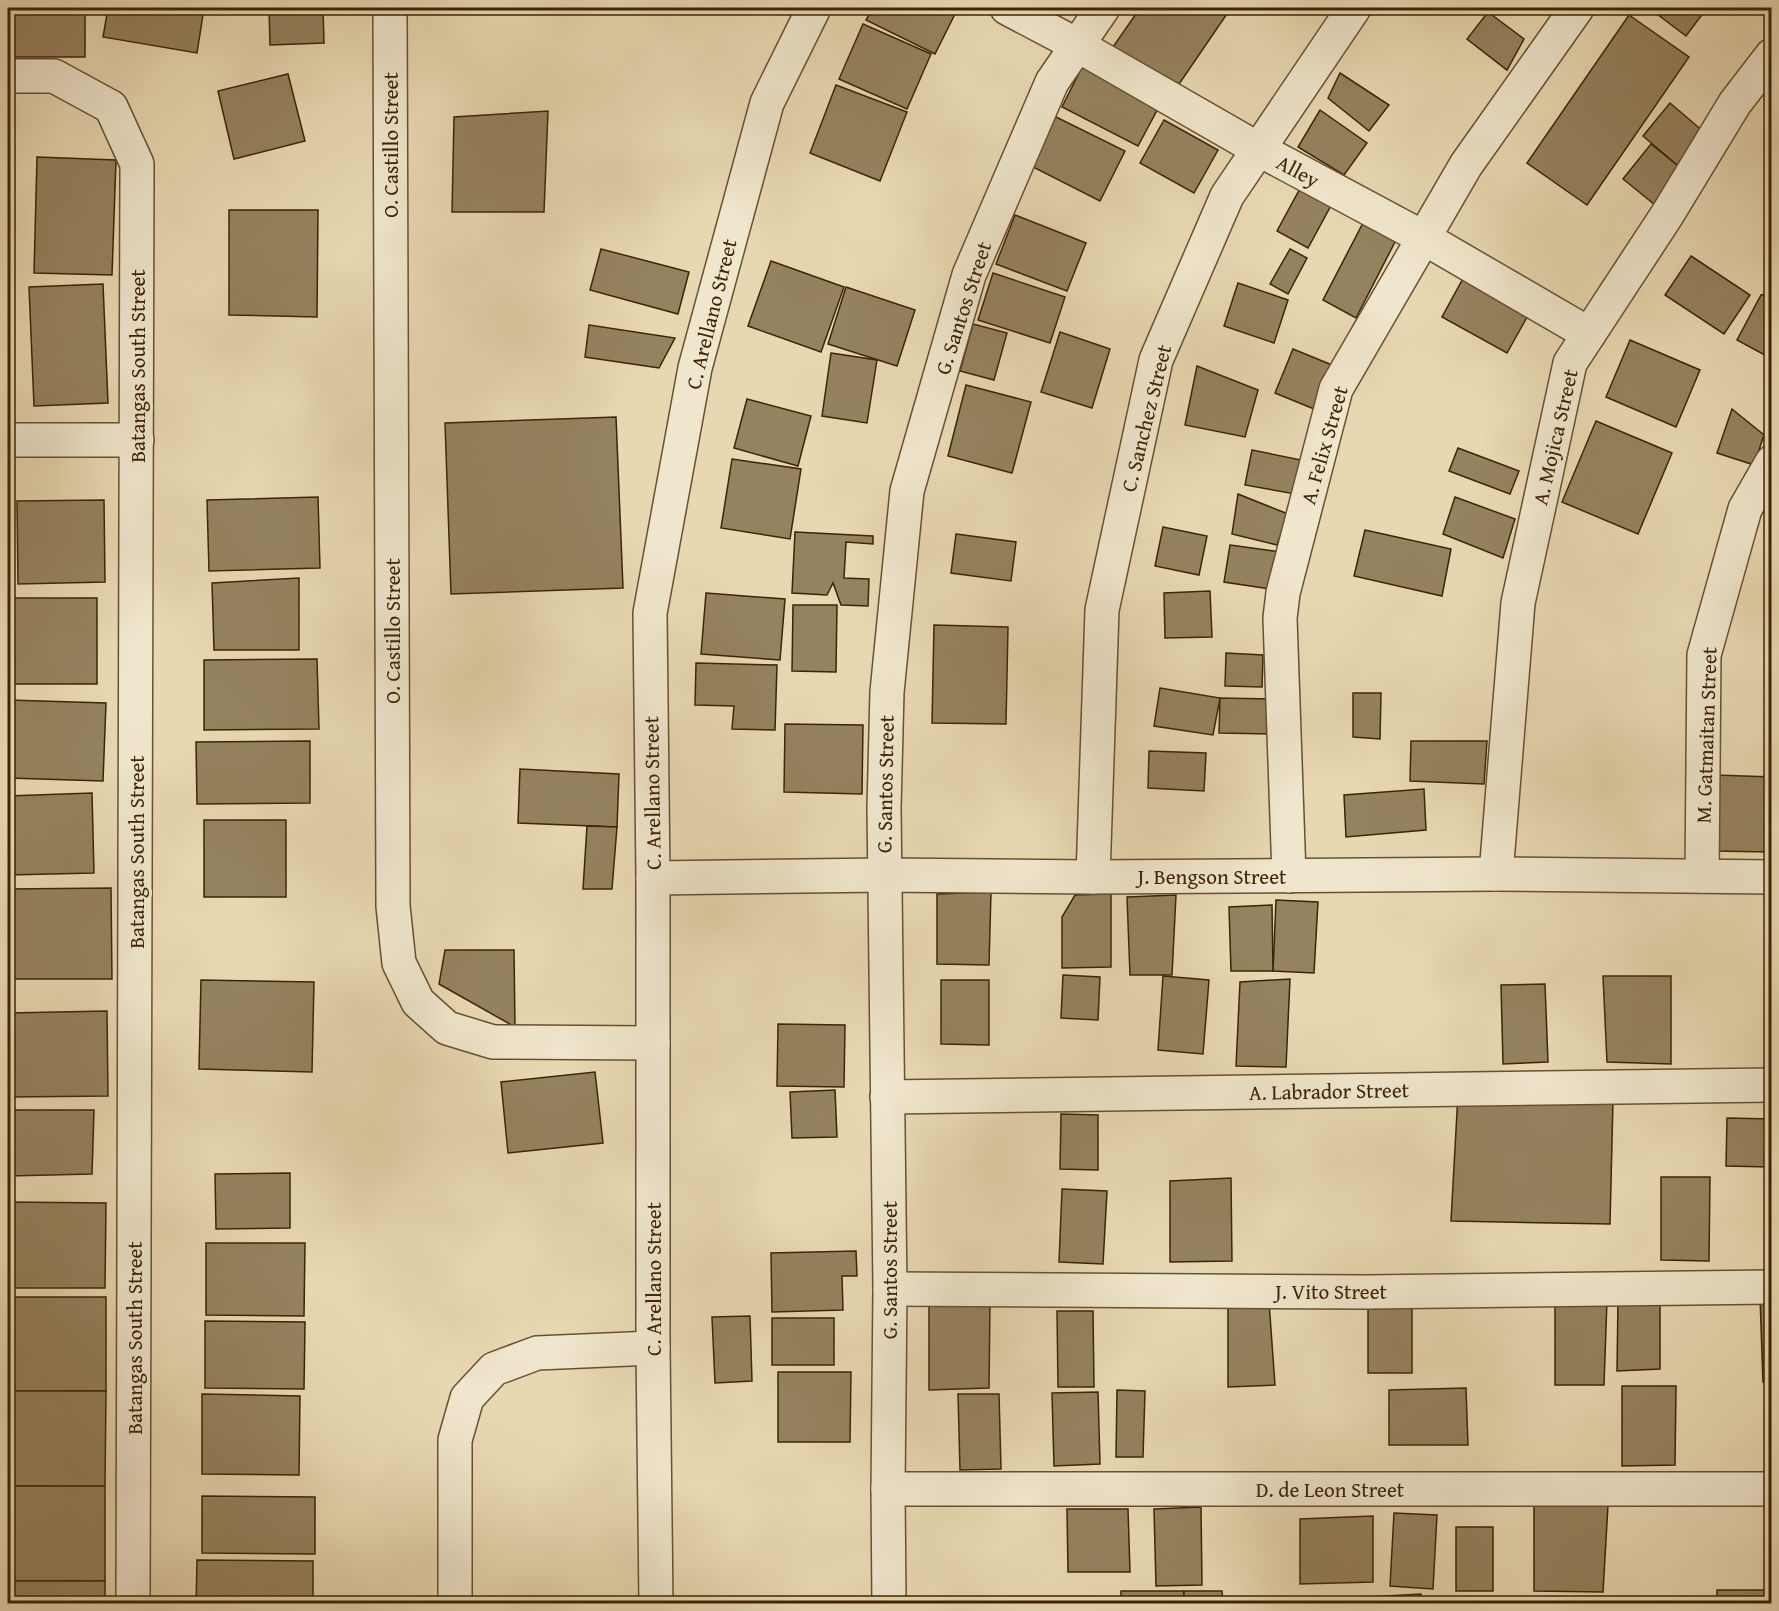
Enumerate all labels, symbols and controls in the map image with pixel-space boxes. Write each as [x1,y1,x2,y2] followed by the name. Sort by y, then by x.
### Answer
[375,72,406,218] street label: O. Castillo Street
[1271,147,1326,195] street label: Alley
[677,235,745,392] street label: C. Arellano Street
[927,237,999,379] street label: G. Santos Street
[122,269,153,463] street label: Batangas South Street
[1113,341,1179,495] street label: C. Sanchez Street
[1524,365,1586,508] street label: A. Mojica Street
[1292,382,1356,508] street label: A. Felix Street
[377,558,408,704] street label: O. Castillo Street
[1687,646,1725,824] street label: M. Gatmaitan Street
[868,714,902,853] street label: G. Santos Street
[635,715,669,870] street label: C. Arellano Street
[121,755,152,949] street label: Batangas South Street
[1135,861,1287,892] street label: J. Bengson Street
[1249,1074,1410,1108] street label: A. Labrador Street
[874,1200,905,1339] street label: G. Santos Street
[638,1201,669,1356] street label: C. Arellano Street
[119,1241,150,1435] street label: Batangas South Street
[1272,1276,1388,1307] street label: J. Vito Street
[1256,1474,1405,1505] street label: D. de Leon Street

